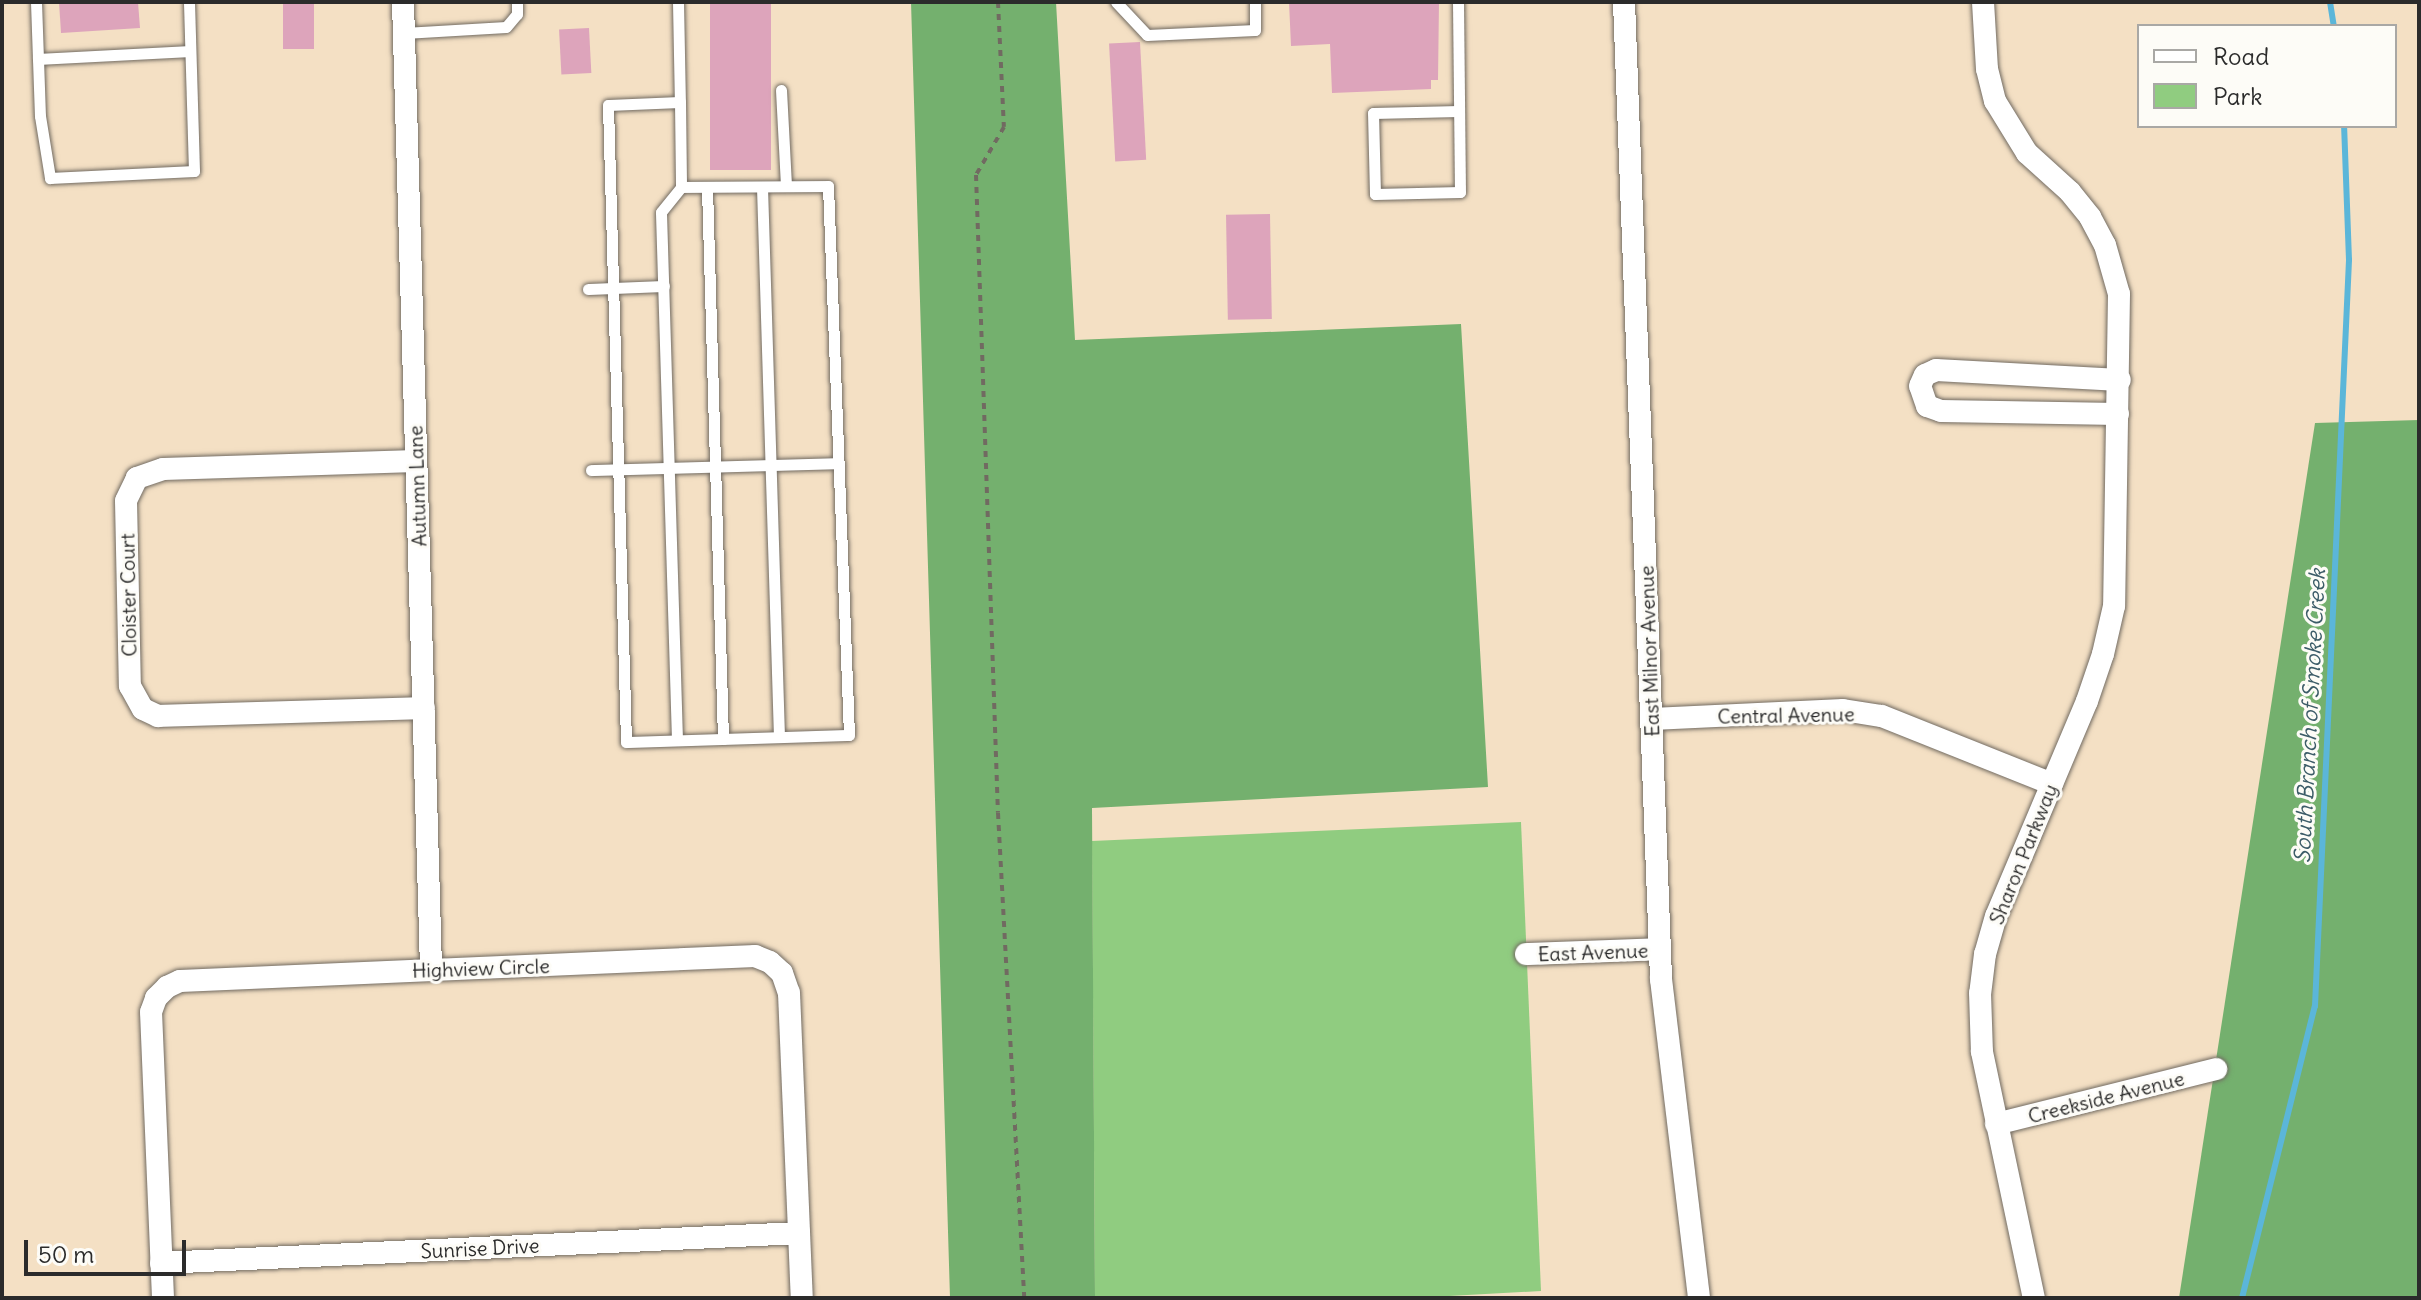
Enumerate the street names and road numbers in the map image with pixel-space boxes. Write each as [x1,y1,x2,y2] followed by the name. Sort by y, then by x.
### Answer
[403,425,431,547] street label: Autumn Lane
[115,533,141,657] street label: Cloister Court
[1634,565,1664,737] street label: East Milnor Avenue
[1717,702,1855,728] street label: Central Avenue
[1984,780,2062,928] street label: Sharon Parkway
[1537,938,1649,966] street label: East Avenue
[412,954,550,982] street label: Highview Circle
[2025,1066,2187,1128] street label: Creekside Avenue
[420,1233,540,1263] street label: Sunrise Drive

